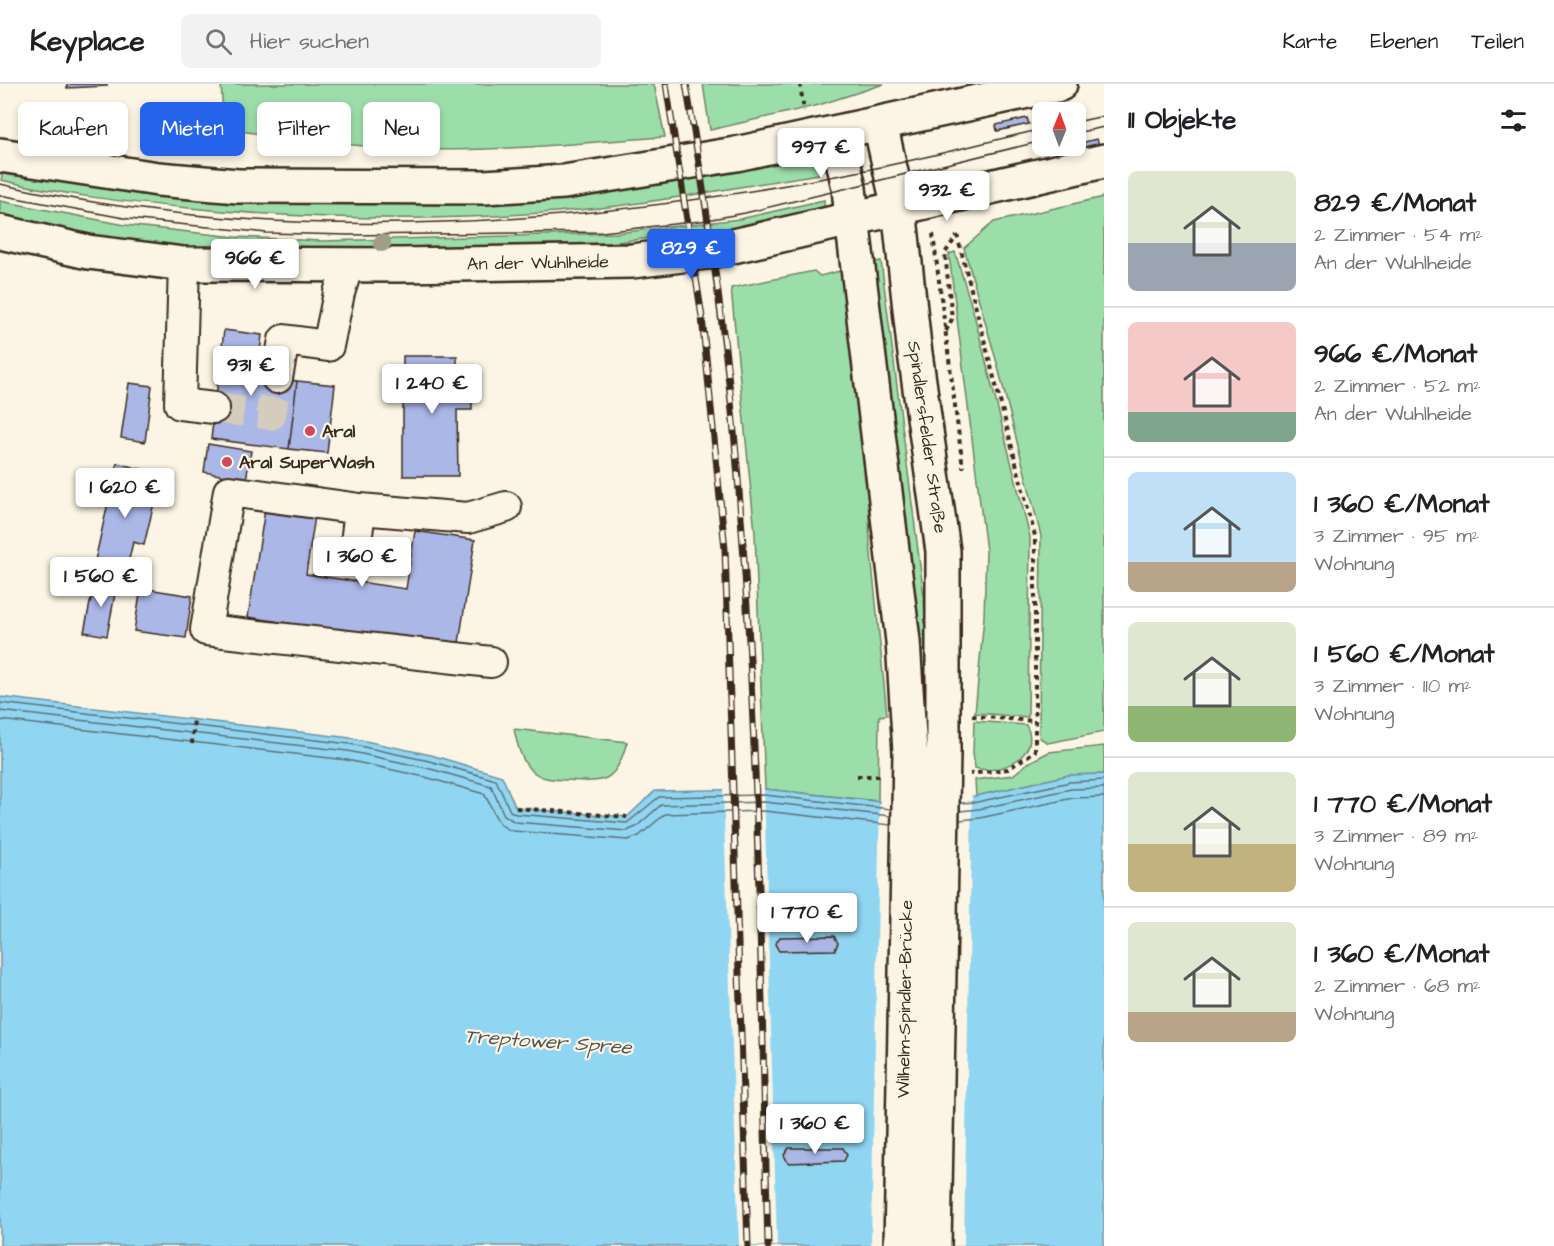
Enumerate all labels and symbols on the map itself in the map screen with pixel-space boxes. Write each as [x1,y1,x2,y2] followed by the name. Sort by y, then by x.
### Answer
[1032,102,1086,156] north arrow
[779,128,863,179] pin: 997 €
[905,171,989,222] pin: 932 €
[649,229,733,280] pin: 829 €
[213,239,297,290] pin: 966 €
[467,249,609,277] street label: An der Wuhlheide
[901,339,953,535] street label: Spindlersfelder Straße
[209,346,293,397] pin: 931 €
[377,364,487,415] pin: 1 240 €
[322,419,356,444] place label: Aral
[303,424,317,438] marker: Aral
[239,450,375,475] place label: Aral SuperWash
[220,455,234,469] marker: Aral SuperWash
[70,468,180,519] pin: 1 620 €
[307,537,417,588] pin: 1 360 €
[46,557,156,608] pin: 1 560 €
[752,893,862,944] pin: 1 770 €
[891,899,919,1098] street label: Wilhelm-Spindler-Brücke
[463,1022,634,1062] water label: Treptower Spree
[760,1104,870,1155] pin: 1 360 €

